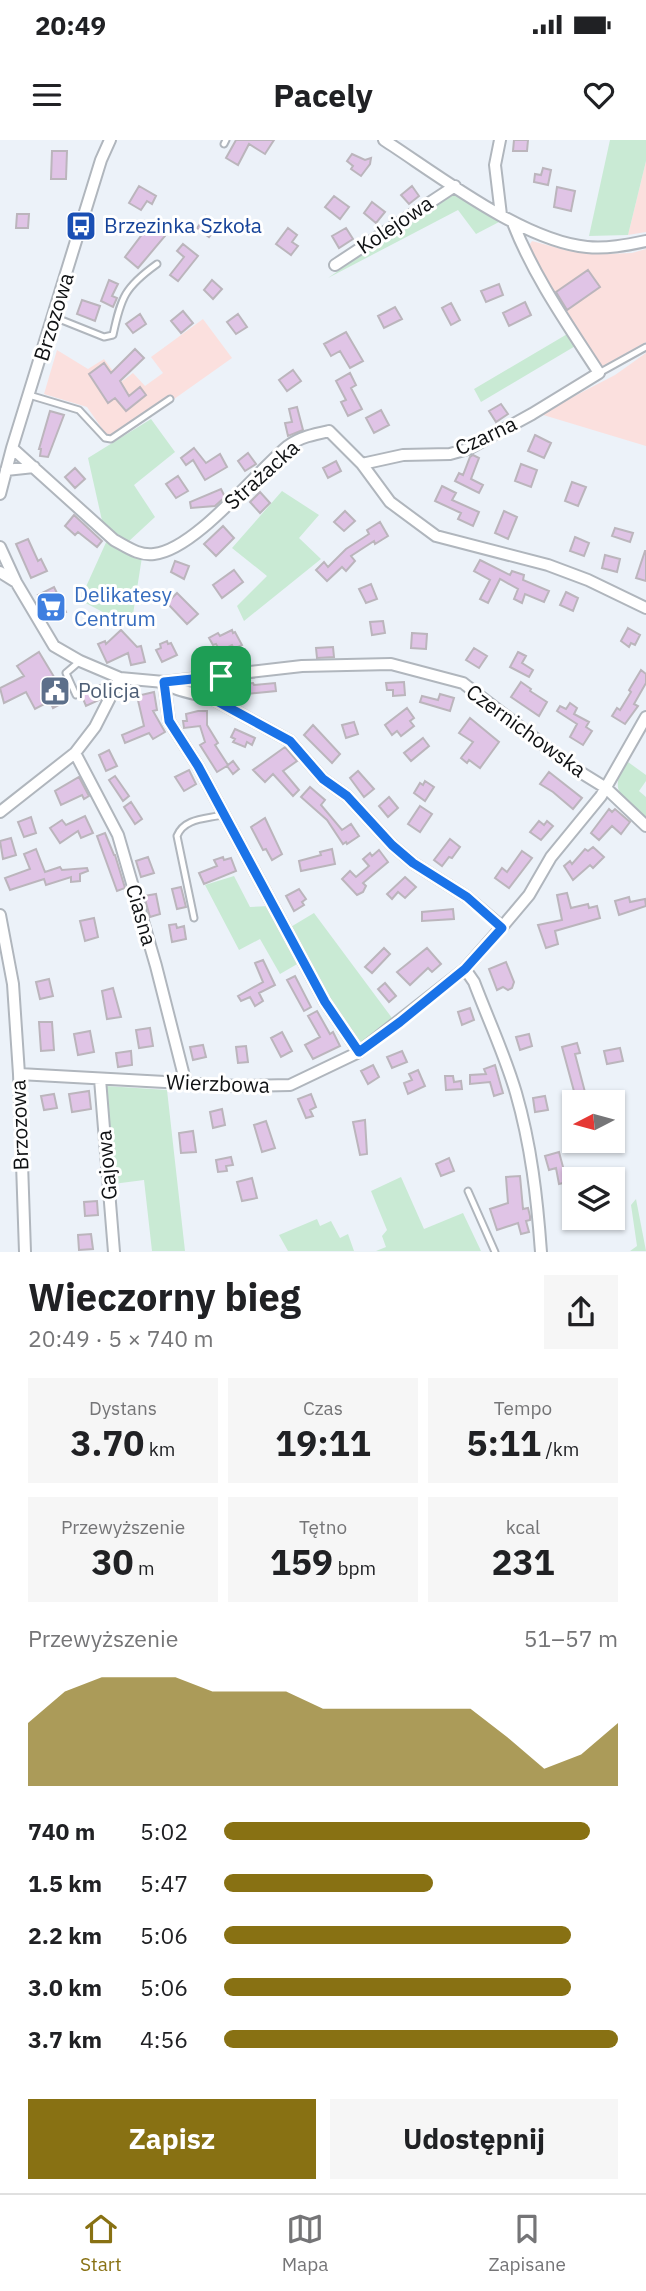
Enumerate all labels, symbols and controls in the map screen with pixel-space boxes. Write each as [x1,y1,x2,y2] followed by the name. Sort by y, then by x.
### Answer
[35,8,106,42] text: 20:49
[273,74,373,116] text: Pacely
[28,76,66,114] icon: menu
[580,76,618,114] icon: heart
[351,189,438,260] street label: Kolejowa
[64,209,98,243] bus stop icon: Brzezinka Szkoła
[104,211,262,239] place label: Brzezinka Szkoła
[26,269,80,364] street label: Brzozowa
[450,409,521,461] street label: Czarna
[218,433,305,515] street label: Strażacka
[74,580,172,632] place label: Delikatesy Centrum
[34,590,68,624] supermarket icon: Delikatesy Centrum
[191,646,251,706] pin
[202,657,240,695] icon: arrive
[38,674,72,708] public building icon: Policja
[78,676,140,704] place label: Policja
[461,677,592,783] street label: Czernichowska
[120,881,164,949] street label: Ciasna
[166,1067,270,1099] street label: Wierzbowa
[3,1079,35,1171] street label: Brzozowa
[562,1090,625,1153] north arrow
[562,1090,625,1230] map controls
[89,1129,123,1201] street label: Gajowa
[562,1167,625,1230] button: layers
[28,1272,301,1321] text: Wieczorny bieg
[544,1275,618,1349] button: share
[28,1323,214,1353] text: 20:49 · 5 × 740 m
[89,1396,157,1420] text: Dystans
[303,1396,343,1420] text: Czas
[494,1396,552,1420] text: Tempo
[71,1420,144,1466] text: 3.70
[275,1420,371,1466] text: 19:11
[467,1420,541,1466] text: 5:11
[144,1437,175,1461] text: km
[541,1437,579,1461] text: /km
[61,1515,185,1539] text: Przewyższenie
[299,1515,347,1539] text: Tętno
[506,1515,540,1539] text: kcal
[91,1539,133,1585] text: 30
[270,1539,333,1585] text: 159
[491,1539,555,1585] text: 231
[133,1556,155,1580] text: m
[333,1556,376,1580] text: bpm
[28,1623,178,1653] text: Przewyższenie
[524,1623,618,1653] text: 51–57 m
[28,1816,95,1846] text: 740 m
[140,1816,188,1846] text: 5:02
[28,1868,102,1898] text: 1.5 km
[140,1868,188,1898] text: 5:47
[28,1920,102,1950] text: 2.2 km
[140,1920,188,1950] text: 5:06
[28,1972,102,2002] text: 3.0 km
[140,1972,188,2002] text: 5:06
[28,2024,102,2054] text: 3.7 km
[140,2024,188,2054] text: 4:56
[28,2099,316,2179] button: Zapisz
[330,2099,618,2179] button: Udostępnij
[80,2210,122,2276] tab: Start
[282,2210,328,2276] tab: Mapa
[488,2210,566,2276] tab: Zapisane

